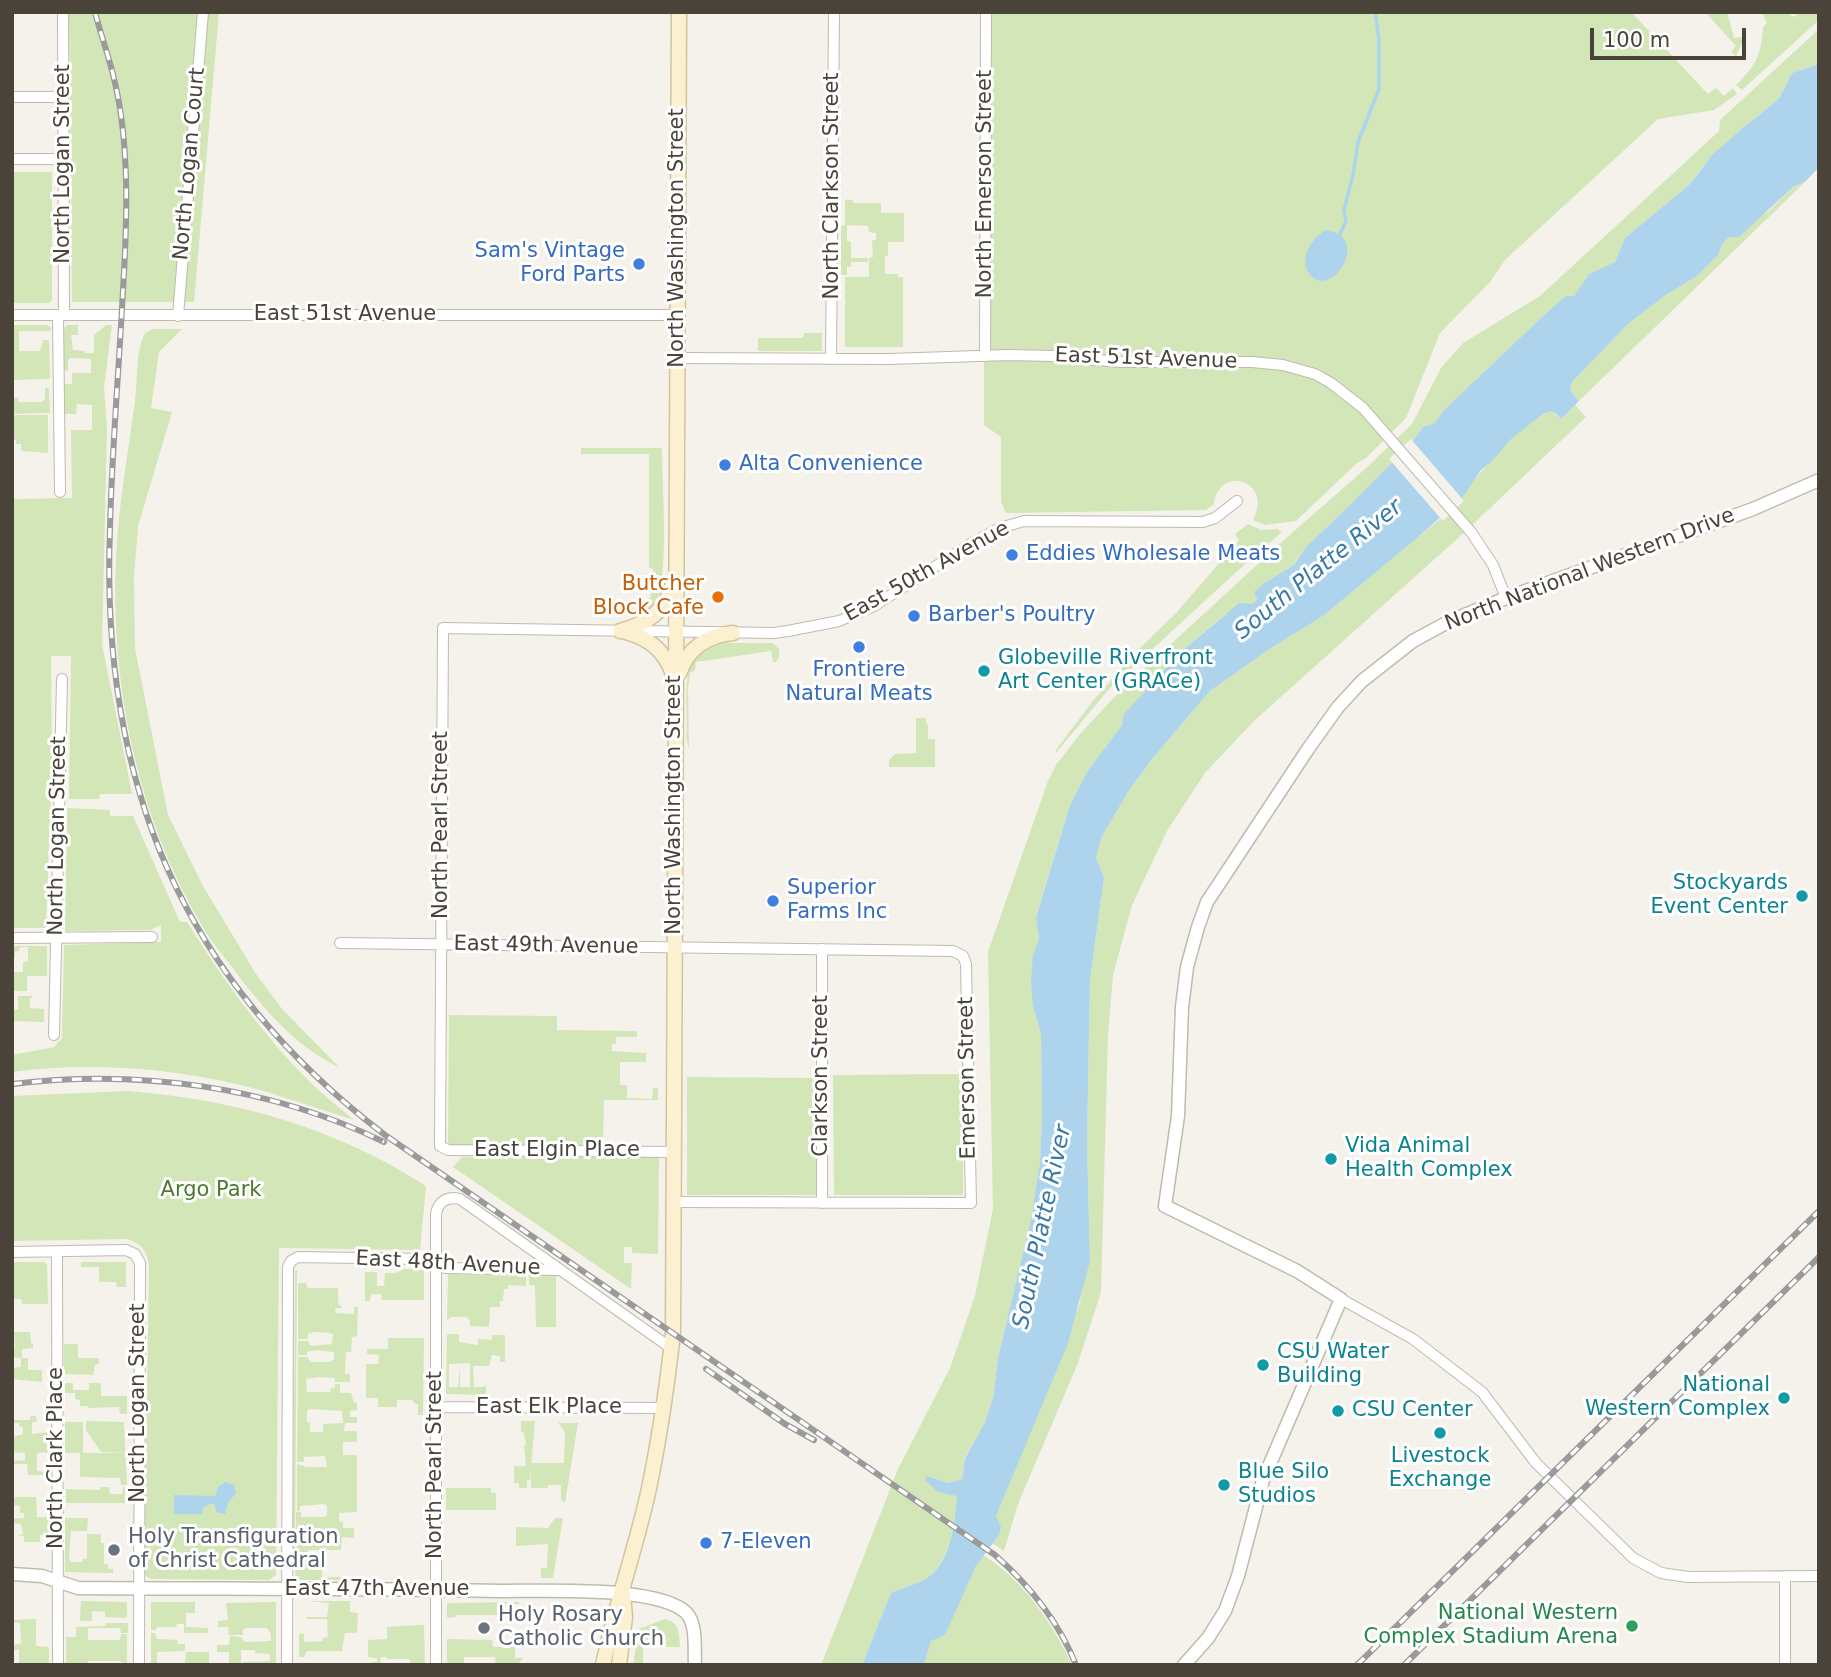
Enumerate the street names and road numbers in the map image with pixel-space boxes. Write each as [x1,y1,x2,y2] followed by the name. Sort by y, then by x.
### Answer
[51,64,77,264] street label: North Logan Street
[169,67,211,261] street label: North Logan Court
[973,70,999,298] street label: North Emerson Street
[820,72,846,300] street label: North Clarkson Street
[665,108,691,368] street label: North Washington Street
[254,302,436,328] street label: East 51st Avenue
[1054,343,1238,375] street label: East 51st Avenue
[1442,503,1738,637] street label: North National Western Drive
[840,516,1014,628] street label: East 50th Avenue
[662,675,688,935] street label: North Washington Street
[429,731,455,919] street label: North Pearl Street
[44,736,72,936] street label: North Logan Street
[453,932,639,960] street label: East 49th Avenue
[809,995,835,1157] street label: Clarkson Street
[954,996,982,1160] street label: Emerson Street
[474,1138,640,1164] street label: East Elgin Place
[355,1247,541,1281] street label: East 48th Avenue
[126,1303,152,1503] street label: North Logan Street
[44,1367,70,1549] street label: North Clark Place
[423,1371,449,1559] street label: North Pearl Street
[476,1395,622,1421] street label: East Elk Place
[285,1577,469,1603] street label: East 47th Avenue

